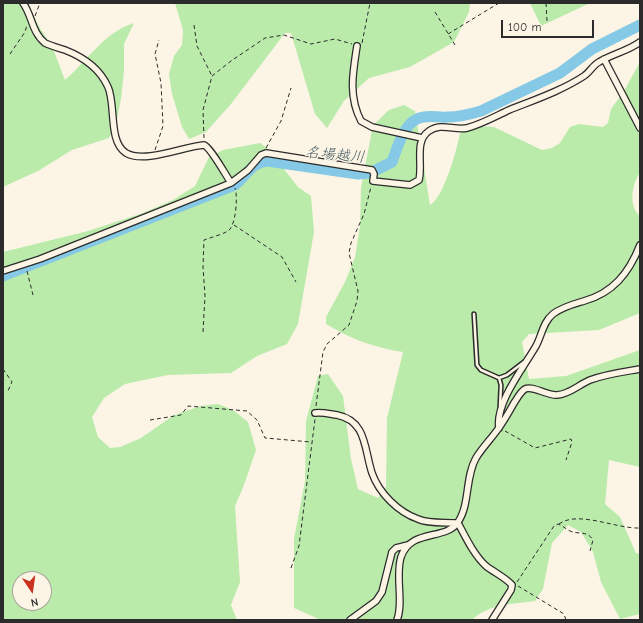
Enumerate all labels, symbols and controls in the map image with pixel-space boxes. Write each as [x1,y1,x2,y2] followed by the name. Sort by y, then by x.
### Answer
[503,12,596,38] scale bar
[508,20,541,34] text: 100 m
[304,143,366,167] water label: 名場越川
[12,571,52,611] north arrow
[30,595,40,609] text: N

